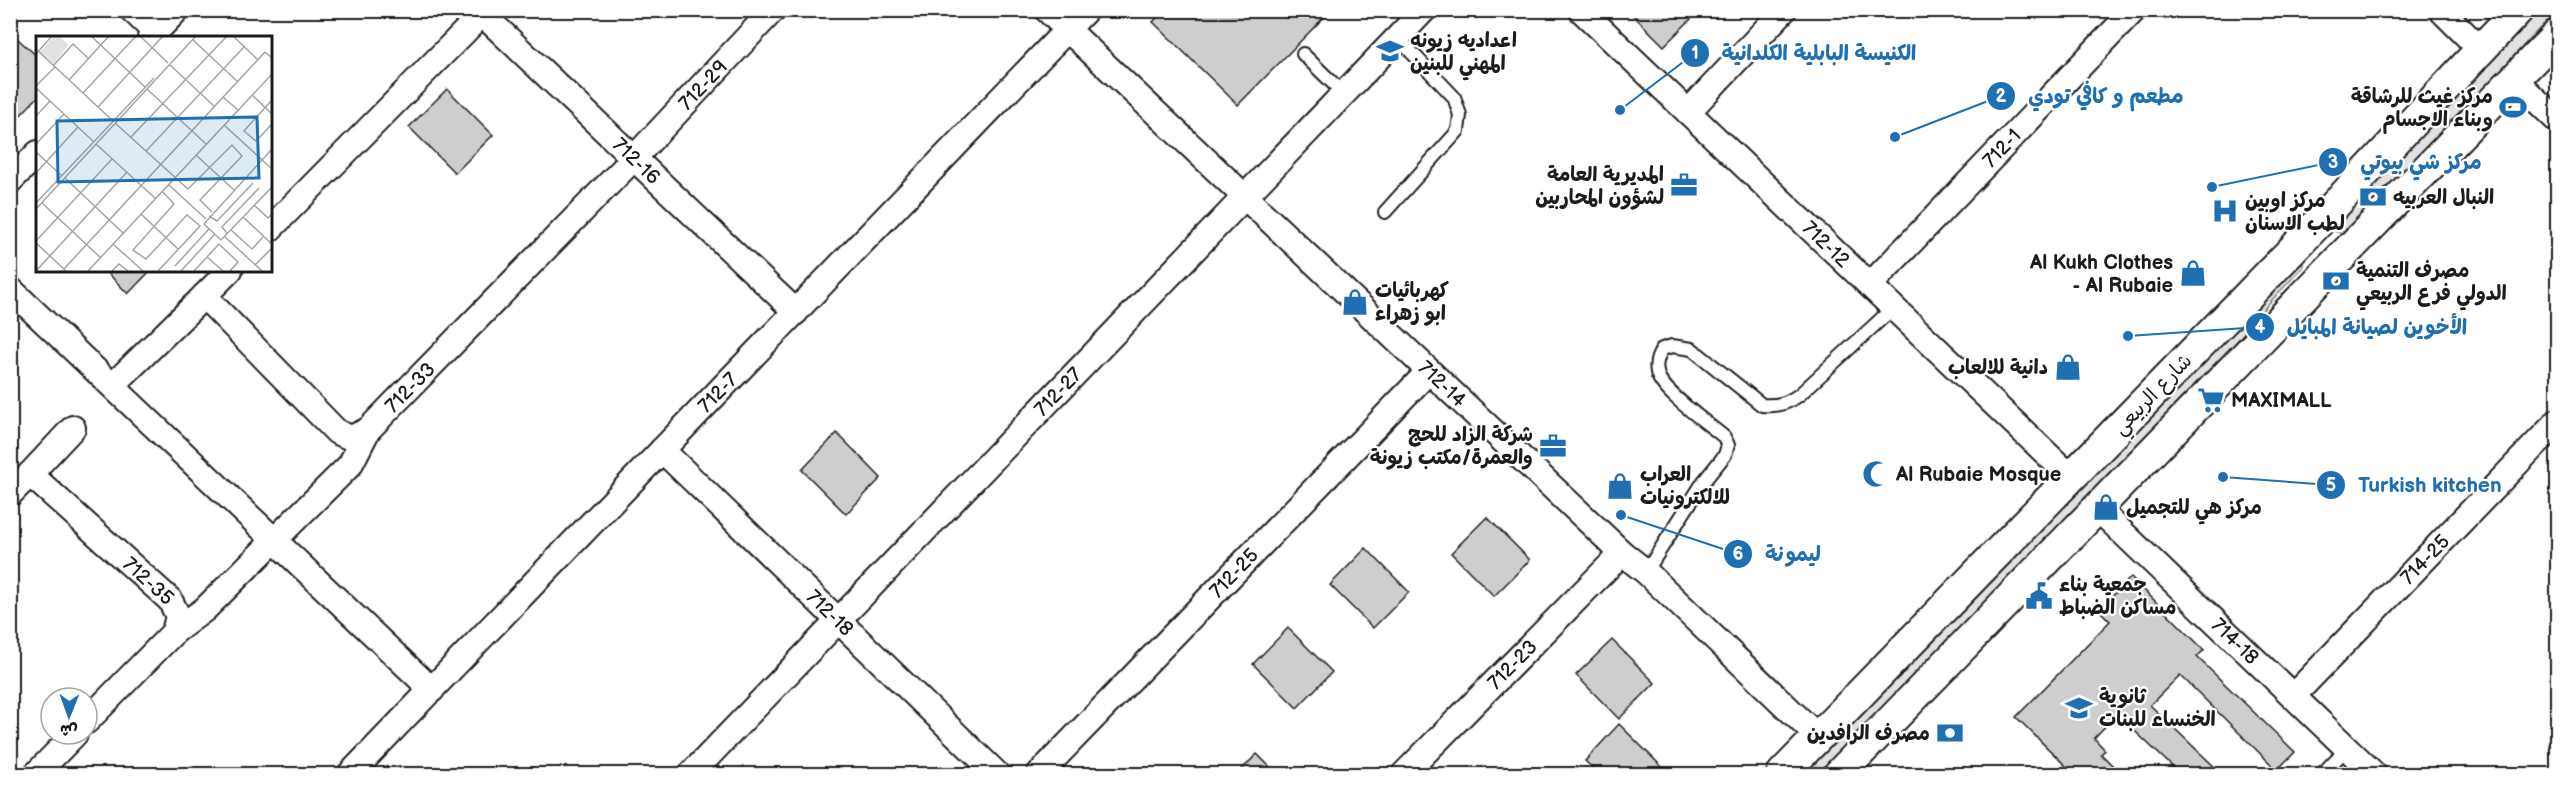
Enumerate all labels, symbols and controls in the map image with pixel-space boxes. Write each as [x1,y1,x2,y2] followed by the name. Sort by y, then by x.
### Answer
[1410,29,1517,81] place label: اعداديه زيونه المهني للبنين
[1680,33,1929,72] callout: الكنيسة البابلية الكلدانية
[36,36,272,272] inset map
[1375,36,1405,66] school or university icon: اعداديه زيونه المهني للبنين
[1722,41,1916,66] text: الكنيسة البابلية الكلدانية
[1691,43,1699,64] text: 1
[674,55,733,116] street label: 712-29
[1986,76,2196,115] callout: مطعم و كافي تودي
[2028,80,2184,112] text: مطعم و كافي تودي
[2351,85,2493,134] place label: مركز غيث للرشاقة وبناء الاجسام
[1996,86,2007,107] text: 2
[2498,92,2528,122] sports icon: مركز غيث للرشاقة وبناء الاجسام
[1978,124,2026,173] street label: 712-1
[607,133,665,190] street label: 712-16
[2318,142,2493,181] callout: مركز شي بيوتي
[2360,150,2482,181] text: مركز شي بيوتي
[2328,152,2338,173] text: 3
[1535,163,1664,210] place label: المديرية العامة لشؤون المحاربين
[1669,170,1699,200] office icon: المديرية العامة لشؤون المحاربين
[2358,182,2388,212] bank icon: النبال العربيه
[2393,186,2494,210] place label: النبال العربيه
[2245,189,2345,236] place label: مركز اوبين لطب الاسنان
[2210,196,2240,226] hospital icon: مركز اوبين لطب الاسنان
[1797,217,1854,273] street label: 712-12
[2029,251,2173,298] place label: Al Kukh Clothes - Al Rubaie
[2178,258,2208,288] shop icon: Al Kukh Clothes - Al Rubaie
[2356,259,2507,311] place label: مصرف التنمية الدولي فرع الربيعي
[2321,266,2351,296] bank icon: مصرف التنمية الدولي فرع الربيعي
[1375,279,1449,326] place label: كهربائيات ابو زهراء
[1340,287,1370,317] shop icon: كهربائيات ابو زهراء
[2245,307,2479,346] callout: الأخوين لصيانة المبايل
[2287,313,2467,340] text: الأخوين لصيانة المبايل
[2255,317,2266,338] text: 4
[2108,349,2201,444] street label: شارع الربيعي
[2053,352,2083,382] shop icon: دانية للالعاب
[1413,356,1471,412] street label: 712-14
[1948,356,2048,380] place label: دانية للالعاب
[381,357,441,418] street label: 712-33
[1030,363,1088,422] street label: 712-27
[694,368,743,418] street label: 712-7
[2196,385,2226,415] supermarket icon: MAXIMALL
[2231,389,2332,413] place label: MAXIMALL
[1370,423,1533,470] place label: شركة الزاد للحج والعمرة/مكتب زيونة
[1538,431,1568,461] office icon: شركة الزاد للحج والعمرة/مكتب زيونة
[1861,459,1891,489] mosque icon: Al Rubaie Mosque
[1640,463,1730,510] place label: العراب للالكترونيات
[1895,463,2061,487] place label: Al Rubaie Mosque
[2316,465,2513,504] callout: Turkish kitchen
[1605,471,1635,501] shop icon: العراب للالكترونيات
[2358,473,2502,498] text: Turkish kitchen
[2326,475,2336,496] text: 5
[2091,492,2121,522] shop icon: مركز هي للتجميل
[2126,496,2262,525] place label: مركز هي للتجميل
[2396,530,2455,590] street label: 714-25
[1723,534,1833,573] callout: ليمونة
[1765,542,1821,567] text: ليمونة
[1205,544,1264,603] street label: 712-25
[1733,544,1744,565] text: 6
[118,552,179,611] street label: 712-35
[2059,573,2176,620] place label: جمعية بناء مساكن الضباط
[2024,581,2054,611] public building icon: جمعية بناء مساكن الضباط
[801,585,858,642] street label: 712-18
[2206,613,2263,670] street label: 714-18
[1483,635,1543,695] street label: 712-23
[2099,685,2216,732] place label: ثانوية الخنساء للبنات
[39,686,99,746] north arrow
[2064,693,2094,723] school or university icon: ثانوية الخنساء للبنات
[1935,718,1965,748] bank icon: مصرف الرافدين
[60,720,78,739] text: ش
[1807,722,1930,746] place label: مصرف الرافدين

